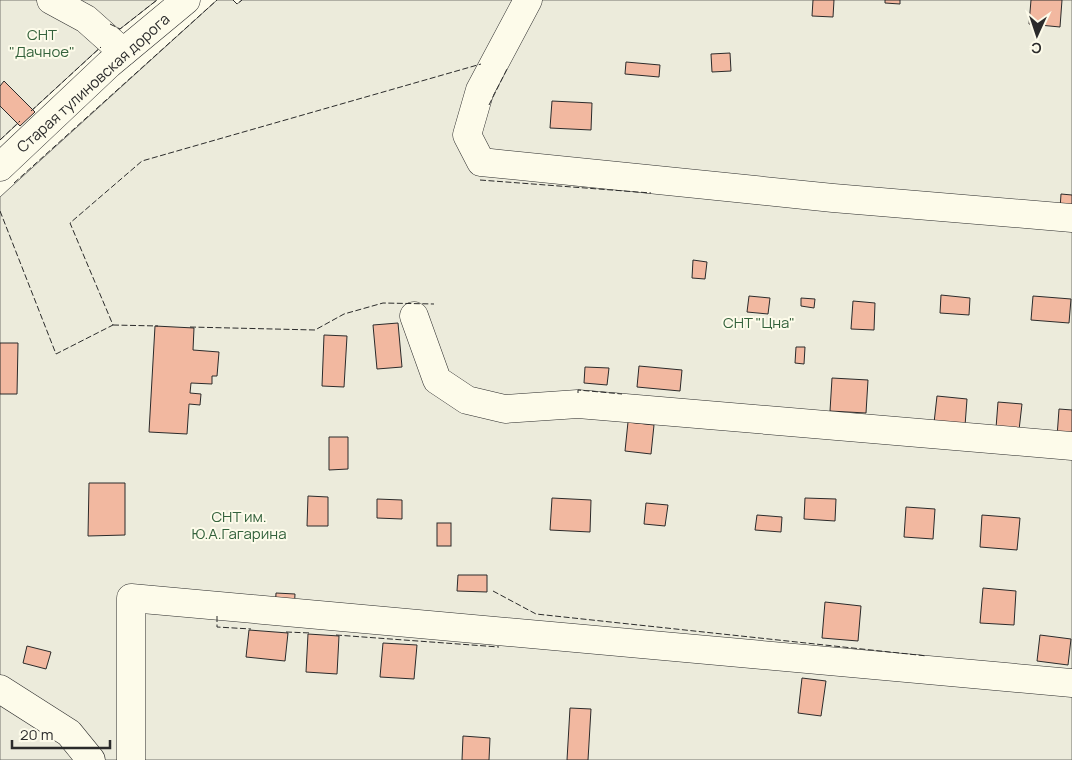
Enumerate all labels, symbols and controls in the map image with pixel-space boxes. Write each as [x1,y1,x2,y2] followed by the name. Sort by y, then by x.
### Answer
[12,9,174,157] street label: Старая тулиновская дорога
[1012,10,1062,60] north arrow
[9,24,75,62] park label: СНТ "Дачное"
[1031,39,1042,58] text: С
[723,312,795,333] park label: СНТ "Цна"
[192,506,286,544] park label: СНТ им. Ю.А.Гагарина
[12,718,110,750] scale bar
[20,724,53,745] text: 20 m

